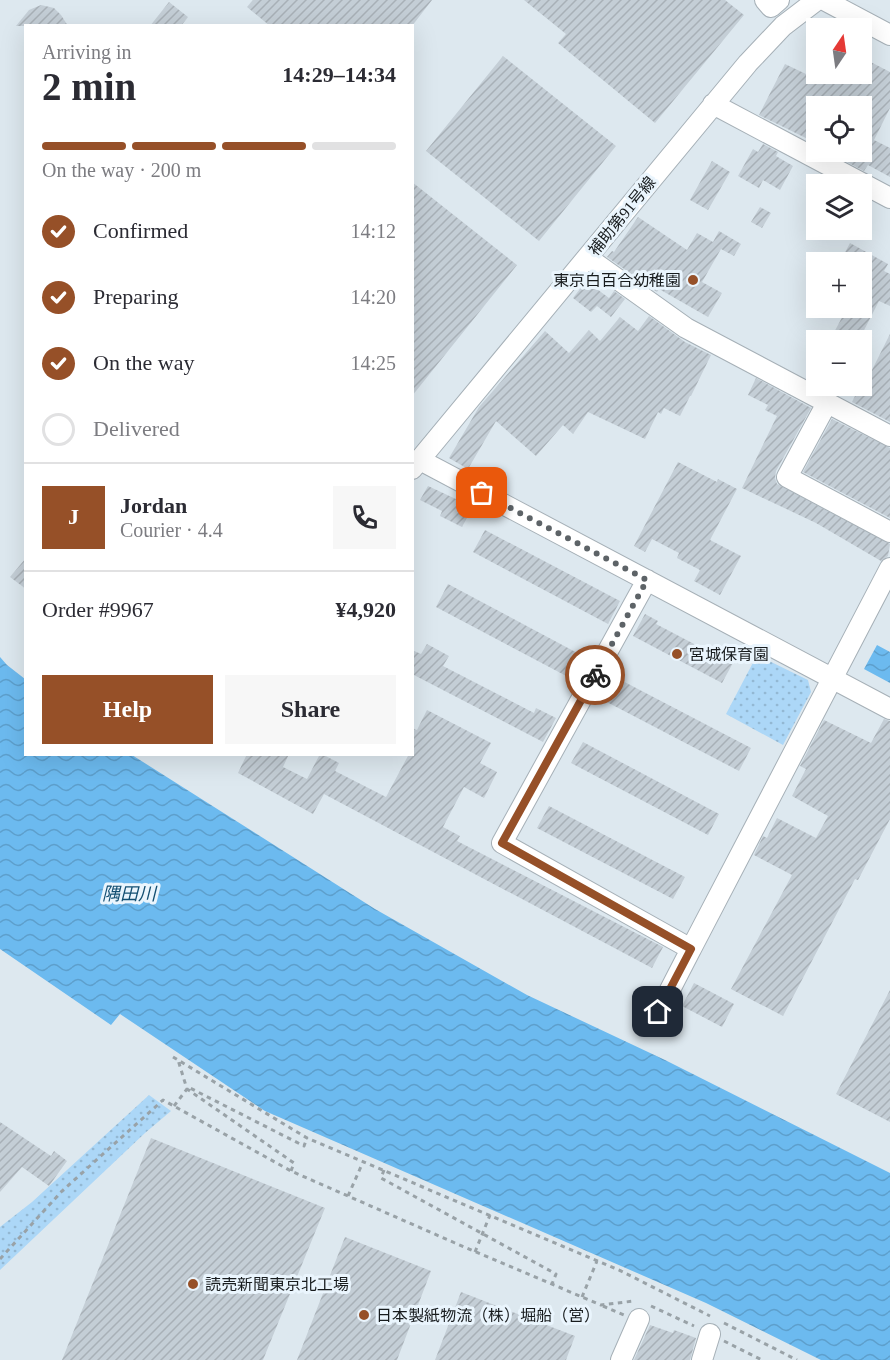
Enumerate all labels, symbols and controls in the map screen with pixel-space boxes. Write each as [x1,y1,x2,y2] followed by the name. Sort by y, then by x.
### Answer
[806,18,872,84] north arrow
[806,18,872,396] map controls
[42,41,131,63] text: Arriving in
[282,62,396,87] text: 14:29–14:34
[42,65,136,108] text: 2 min
[806,96,872,162] button: locate
[42,159,201,181] text: On the way · 200 m
[585,173,659,259] street label: 補助第91号線
[806,174,872,240] button: layers
[42,215,75,248] icon: check
[93,218,188,243] text: Confirmed
[350,220,396,242] text: 14:12
[806,252,872,318] button: +
[553,272,681,289] place label: 東京白百合幼稚園
[686,273,700,287] marker: 東京白百合幼稚園
[42,281,75,314] icon: check
[93,284,179,309] text: Preparing
[350,286,396,308] text: 14:20
[806,330,872,396] button: −
[42,347,75,380] icon: check
[93,350,194,375] text: On the way
[350,352,396,374] text: 14:25
[93,416,180,441] text: Delivered
[456,467,507,518] pin
[465,476,498,509] icon: bag
[333,486,396,549] button: phone
[120,493,187,518] text: Jordan
[68,504,79,529] text: J
[120,519,223,541] text: Courier · 4.4
[42,597,154,622] text: Order #9967
[336,597,396,622] text: ¥4,920
[565,645,625,705] courier
[689,646,769,663] place label: 宮城保育園
[670,647,684,661] marker: 宮城保育園
[579,659,612,692] icon: bike
[42,675,213,744] button: Help
[225,675,396,744] button: Share
[102,884,158,904] water label: 隅田川
[632,986,683,1037] pin
[641,995,674,1028] icon: home
[205,1276,349,1293] place label: 読売新聞東京北工場
[186,1277,200,1291] marker: 読売新聞東京北工場
[376,1307,600,1324] place label: 日本製紙物流（株）堀船（営）
[357,1308,371,1322] marker: 日本製紙物流（株）堀船（営）

